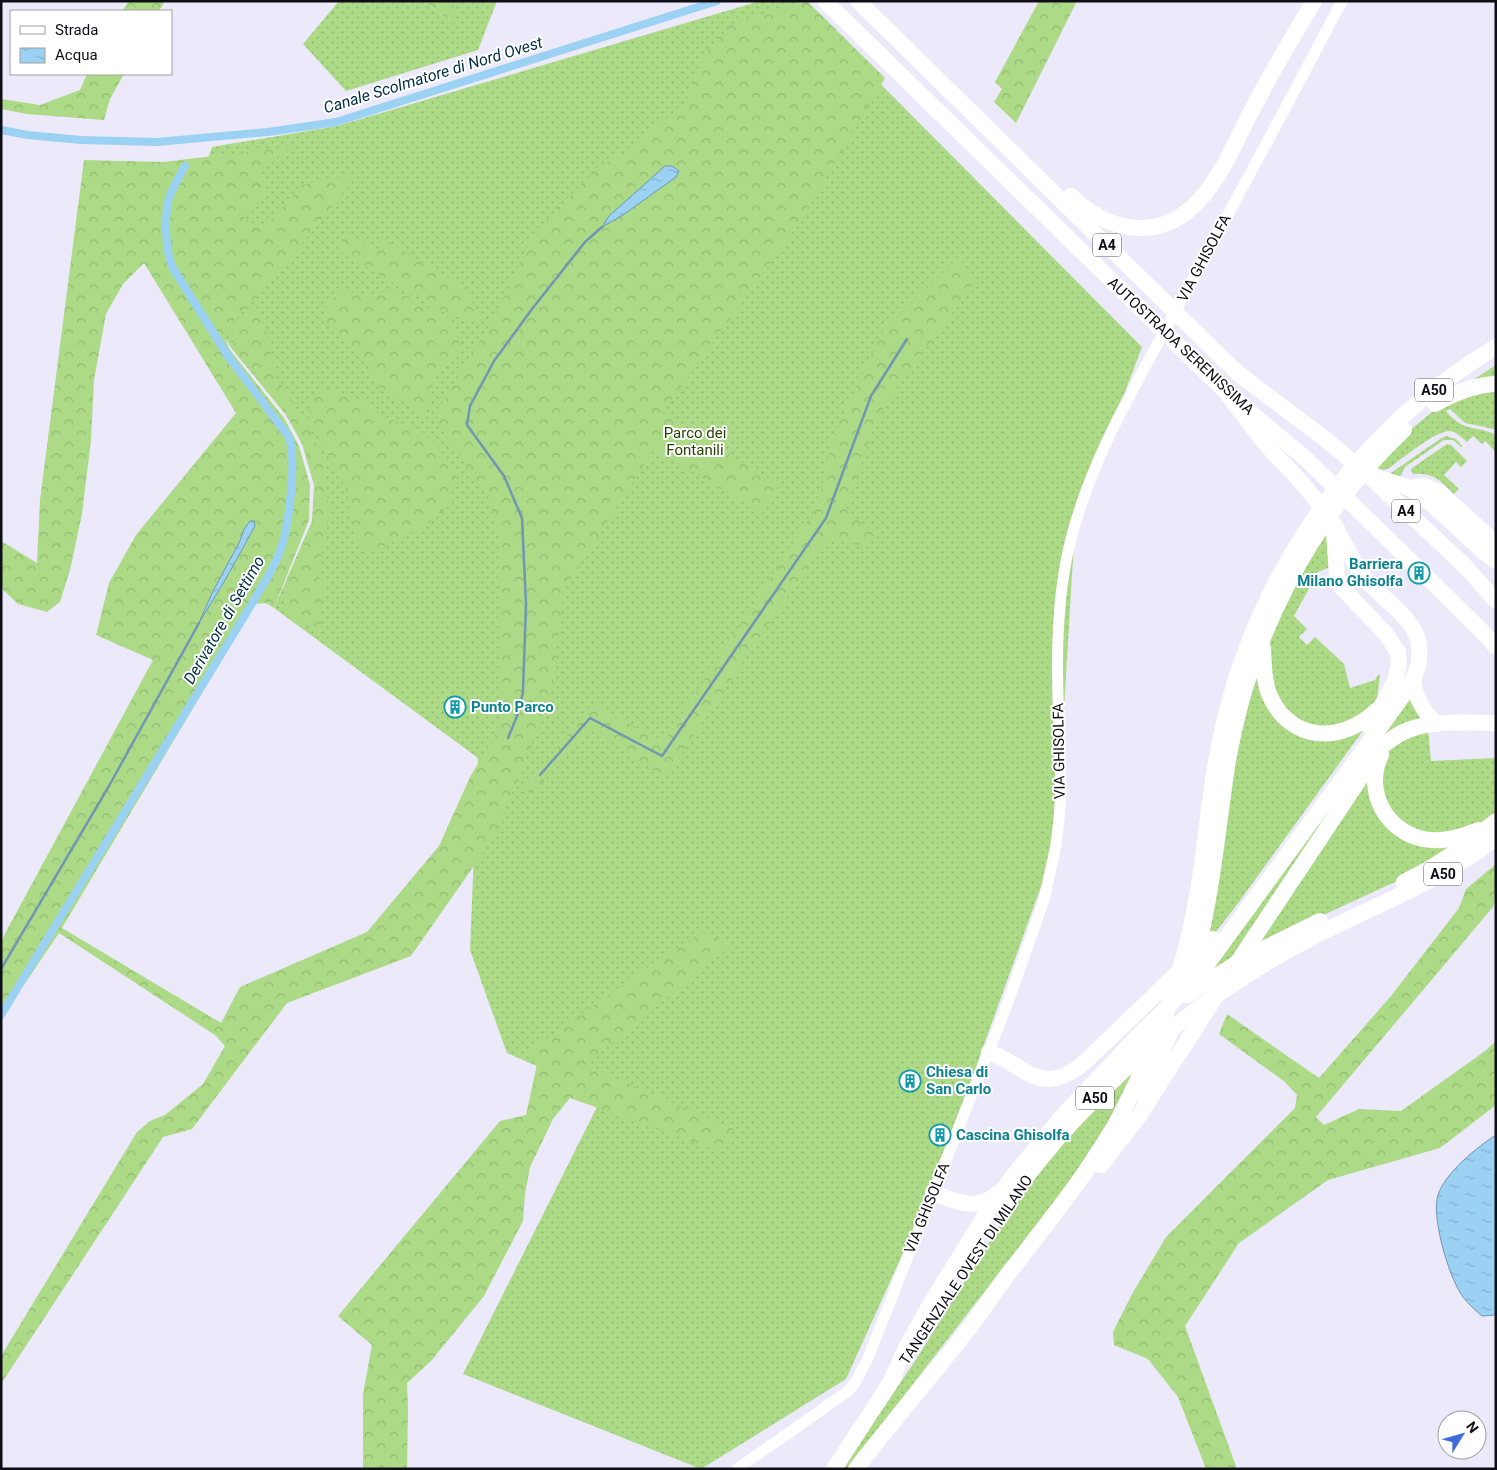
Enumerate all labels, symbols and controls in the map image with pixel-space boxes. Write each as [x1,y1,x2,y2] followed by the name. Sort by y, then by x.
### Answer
[10,10,172,75] legend
[55,21,98,39] text: Strada
[321,32,546,117] water label: Canale Scolmatore di Nord Ovest
[55,46,98,64] text: Acqua
[1173,211,1235,305] street label: VIA GHISOLFA
[1093,234,1121,256] road number: A4
[1104,273,1258,419] street label: AUTOSTRADA SERENISSIMA
[1415,378,1453,402] road number: A50
[664,424,726,459] park label: Parco dei Fontanili
[1392,500,1420,522] road number: A4
[180,553,268,687] water label: Derivatore di Settimo
[1297,555,1403,590] place label: Barriera Milano Ghisolfa
[1407,561,1431,585] building icon: Barriera Milano Ghisolfa
[443,695,467,719] building icon: Punto Parco
[471,698,554,716] place label: Punto Parco
[1049,702,1069,799] street label: VIA GHISOLFA
[1424,862,1462,886] road number: A50
[926,1063,991,1098] place label: Chiesa di San Carlo
[898,1069,922,1093] building icon: Chiesa di San Carlo
[1076,1086,1114,1110] road number: A50
[928,1123,952,1147] building icon: Cascina Ghisolfa
[956,1126,1070,1144] place label: Cascina Ghisolfa
[901,1160,953,1256] street label: VIA GHISOLFA
[896,1172,1036,1368] street label: TANGENZIALE OVEST DI MILANO
[1437,1410,1487,1460] north arrow
[1463,1418,1482,1436] text: N

